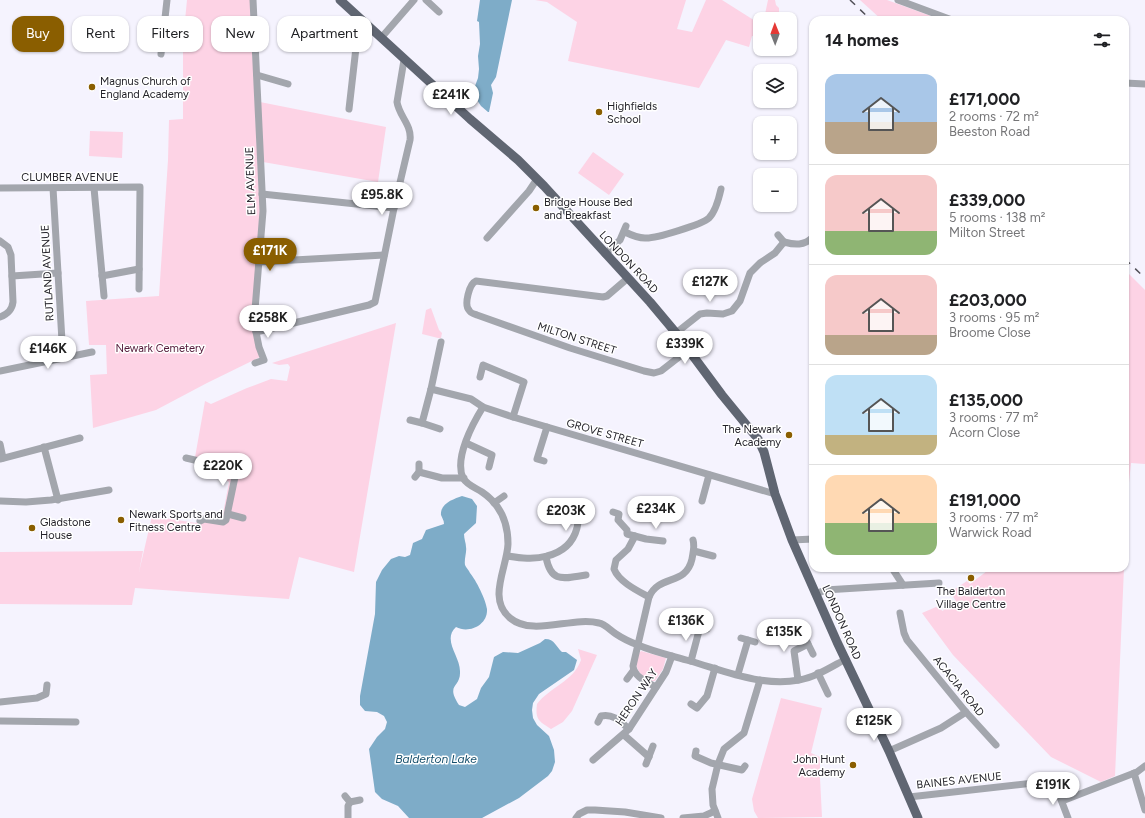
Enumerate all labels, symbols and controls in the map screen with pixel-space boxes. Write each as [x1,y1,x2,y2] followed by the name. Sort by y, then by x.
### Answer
[753,12,797,56] north arrow
[753,12,797,212] map controls
[12,16,64,52] chip: Buy
[72,16,129,52] chip: Rent
[137,16,203,52] chip: Filters
[211,16,269,52] chip: New
[277,16,372,52] chip: Apartment
[1091,29,1113,51] icon: filters
[825,30,899,50] text: 14 homes
[753,64,797,108] button: layers
[100,75,192,101] place label: Magnus Church of England Academy
[87,82,97,92] marker: Magnus Church of England Academy
[423,82,479,116] pin: £241K
[432,87,470,102] text: £241K
[949,89,1020,109] text: £171,000
[857,90,905,138] icon: home
[607,100,657,126] place label: Highfields School
[594,107,604,117] marker: Highfields School
[949,109,1039,124] text: 2 rooms · 72 m²
[753,116,797,160] button: +
[949,124,1030,139] text: Beeston Road
[243,147,258,215] street label: ELM AVENUE
[753,168,797,212] button: −
[21,171,119,184] street label: CLUMBER AVENUE
[349,182,415,216] pin: £95.8K
[361,187,403,202] text: £95.8K
[949,190,1025,210] text: £339,000
[857,191,905,239] icon: home
[544,196,632,222] place label: Bridge House Bed and Breakfast
[531,203,541,213] marker: Bridge House Bed and Breakfast
[949,210,1045,225] text: 5 rooms · 138 m²
[38,224,57,322] street label: RUTLAND AVENUE
[949,225,1025,240] text: Milton Street
[596,229,661,296] street label: LONDON ROAD
[242,238,298,272] pin: £171K
[253,243,287,258] text: £171K
[682,269,738,303] pin: £127K
[692,274,728,289] text: £127K
[949,290,1027,310] text: £203,000
[857,291,905,339] icon: home
[240,305,296,339] pin: £258K
[248,310,288,325] text: £258K
[949,310,1039,325] text: 3 rooms · 95 m²
[536,320,618,357] street label: MILTON STREET
[949,325,1031,340] text: Broome Close
[657,331,713,365] pin: £339K
[20,336,76,370] pin: £146K
[666,336,704,351] text: £339K
[29,341,67,356] text: £146K
[115,342,205,355] park label: Newark Cemetery
[949,390,1023,410] text: £135,000
[857,391,905,439] icon: home
[949,410,1039,425] text: 3 rooms · 77 m²
[565,416,645,451] street label: GROVE STREET
[723,423,782,449] place label: The Newark Academy
[949,425,1020,440] text: Acorn Close
[784,430,794,440] marker: The Newark Academy
[195,453,251,487] pin: £220K
[203,458,243,473] text: £220K
[949,490,1021,510] text: £191,000
[857,491,905,539] icon: home
[628,496,684,530] pin: £234K
[538,498,594,532] pin: £203K
[636,501,676,516] text: £234K
[546,503,586,518] text: £203K
[129,508,223,534] place label: Newark Sports and Fitness Centre
[949,510,1039,525] text: 3 rooms · 77 m²
[116,515,126,525] marker: Newark Sports and Fitness Centre
[40,516,91,542] place label: Gladstone House
[27,523,37,533] marker: Gladstone House
[949,525,1032,540] text: Warwick Road
[966,573,976,583] marker: The Balderton Village Centre
[819,583,864,662] street label: LONDON ROAD
[936,585,1006,611] place label: The Balderton Village Centre
[658,608,714,642] pin: £136K
[668,613,704,628] text: £136K
[756,619,812,653] pin: £135K
[766,624,802,639] text: £135K
[930,654,987,719] street label: ACACIA ROAD
[613,666,660,728] street label: HERON WAY
[846,708,902,742] pin: £125K
[856,713,892,728] text: £125K
[395,752,477,766] water label: Balderton Lake
[793,753,845,779] place label: John Hunt Academy
[848,760,858,770] marker: John Hunt Academy
[916,770,1002,791] street label: BAINES AVENUE
[1025,772,1081,806] pin: £191K
[1036,777,1070,792] text: £191K

